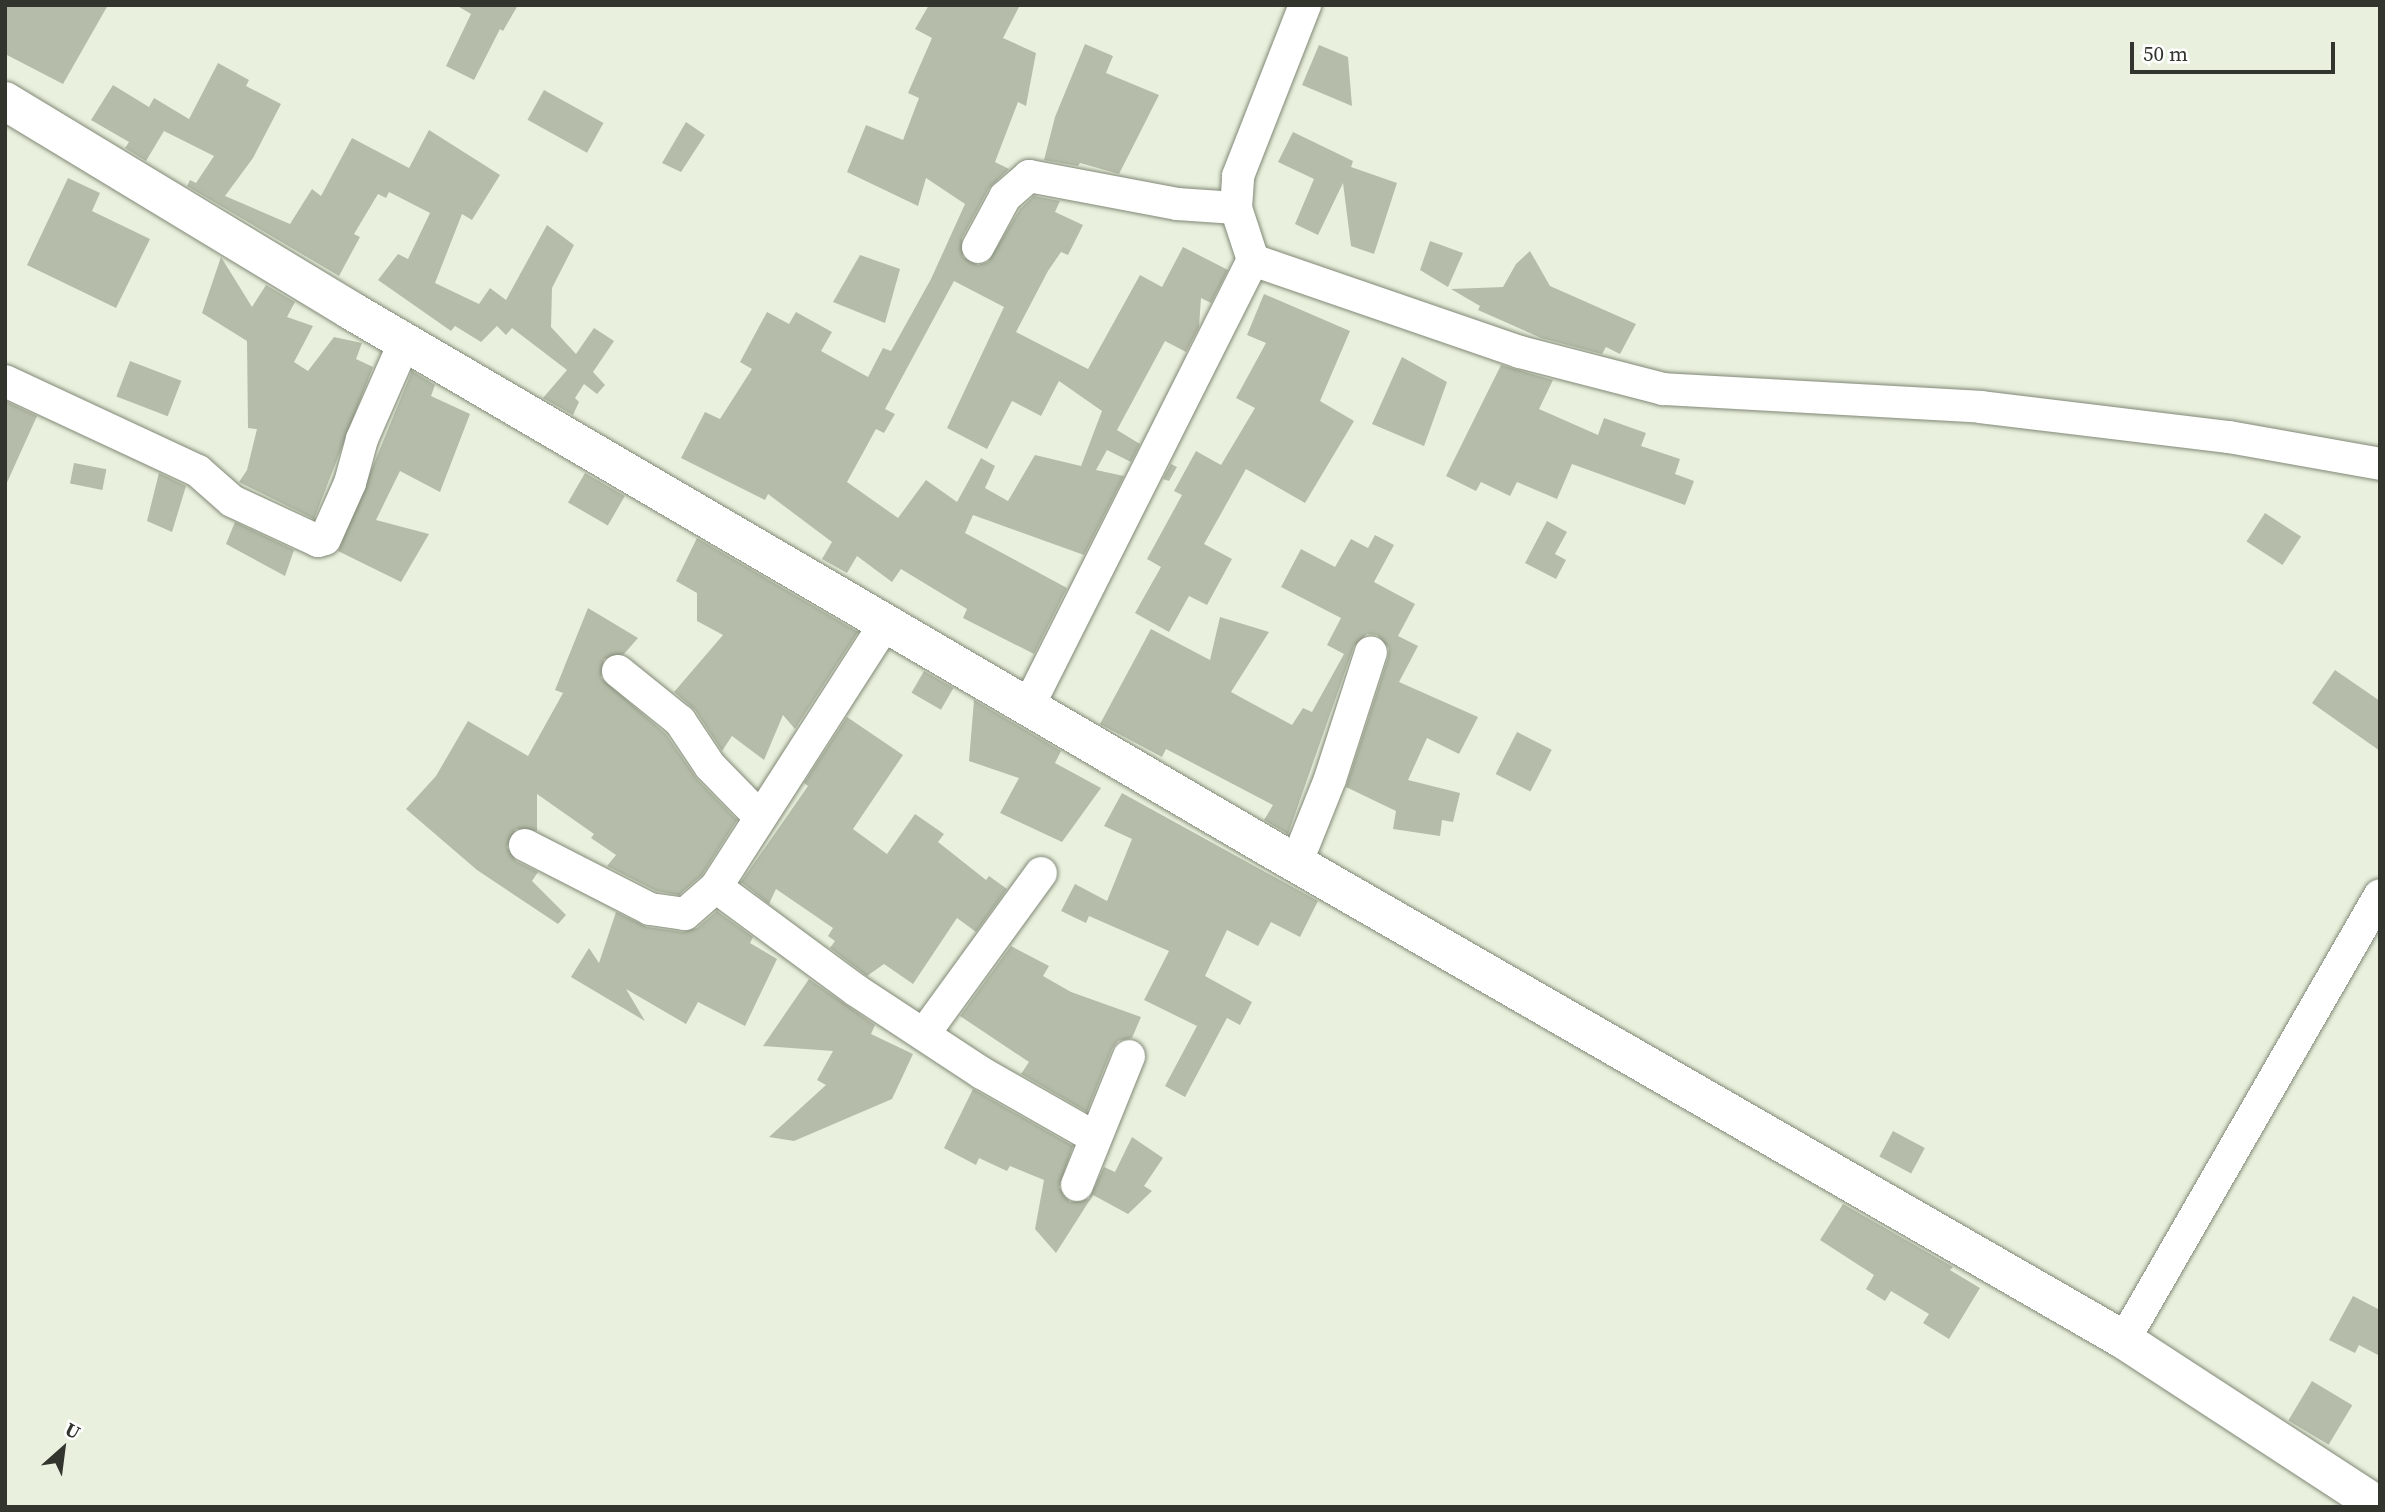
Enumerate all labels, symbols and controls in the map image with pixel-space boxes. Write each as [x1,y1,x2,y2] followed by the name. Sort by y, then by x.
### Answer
[2133,28,2338,72] scale bar
[2143,39,2188,68] text: 50 m
[28,1414,98,1484] north arrow
[61,1416,85,1445] text: U

